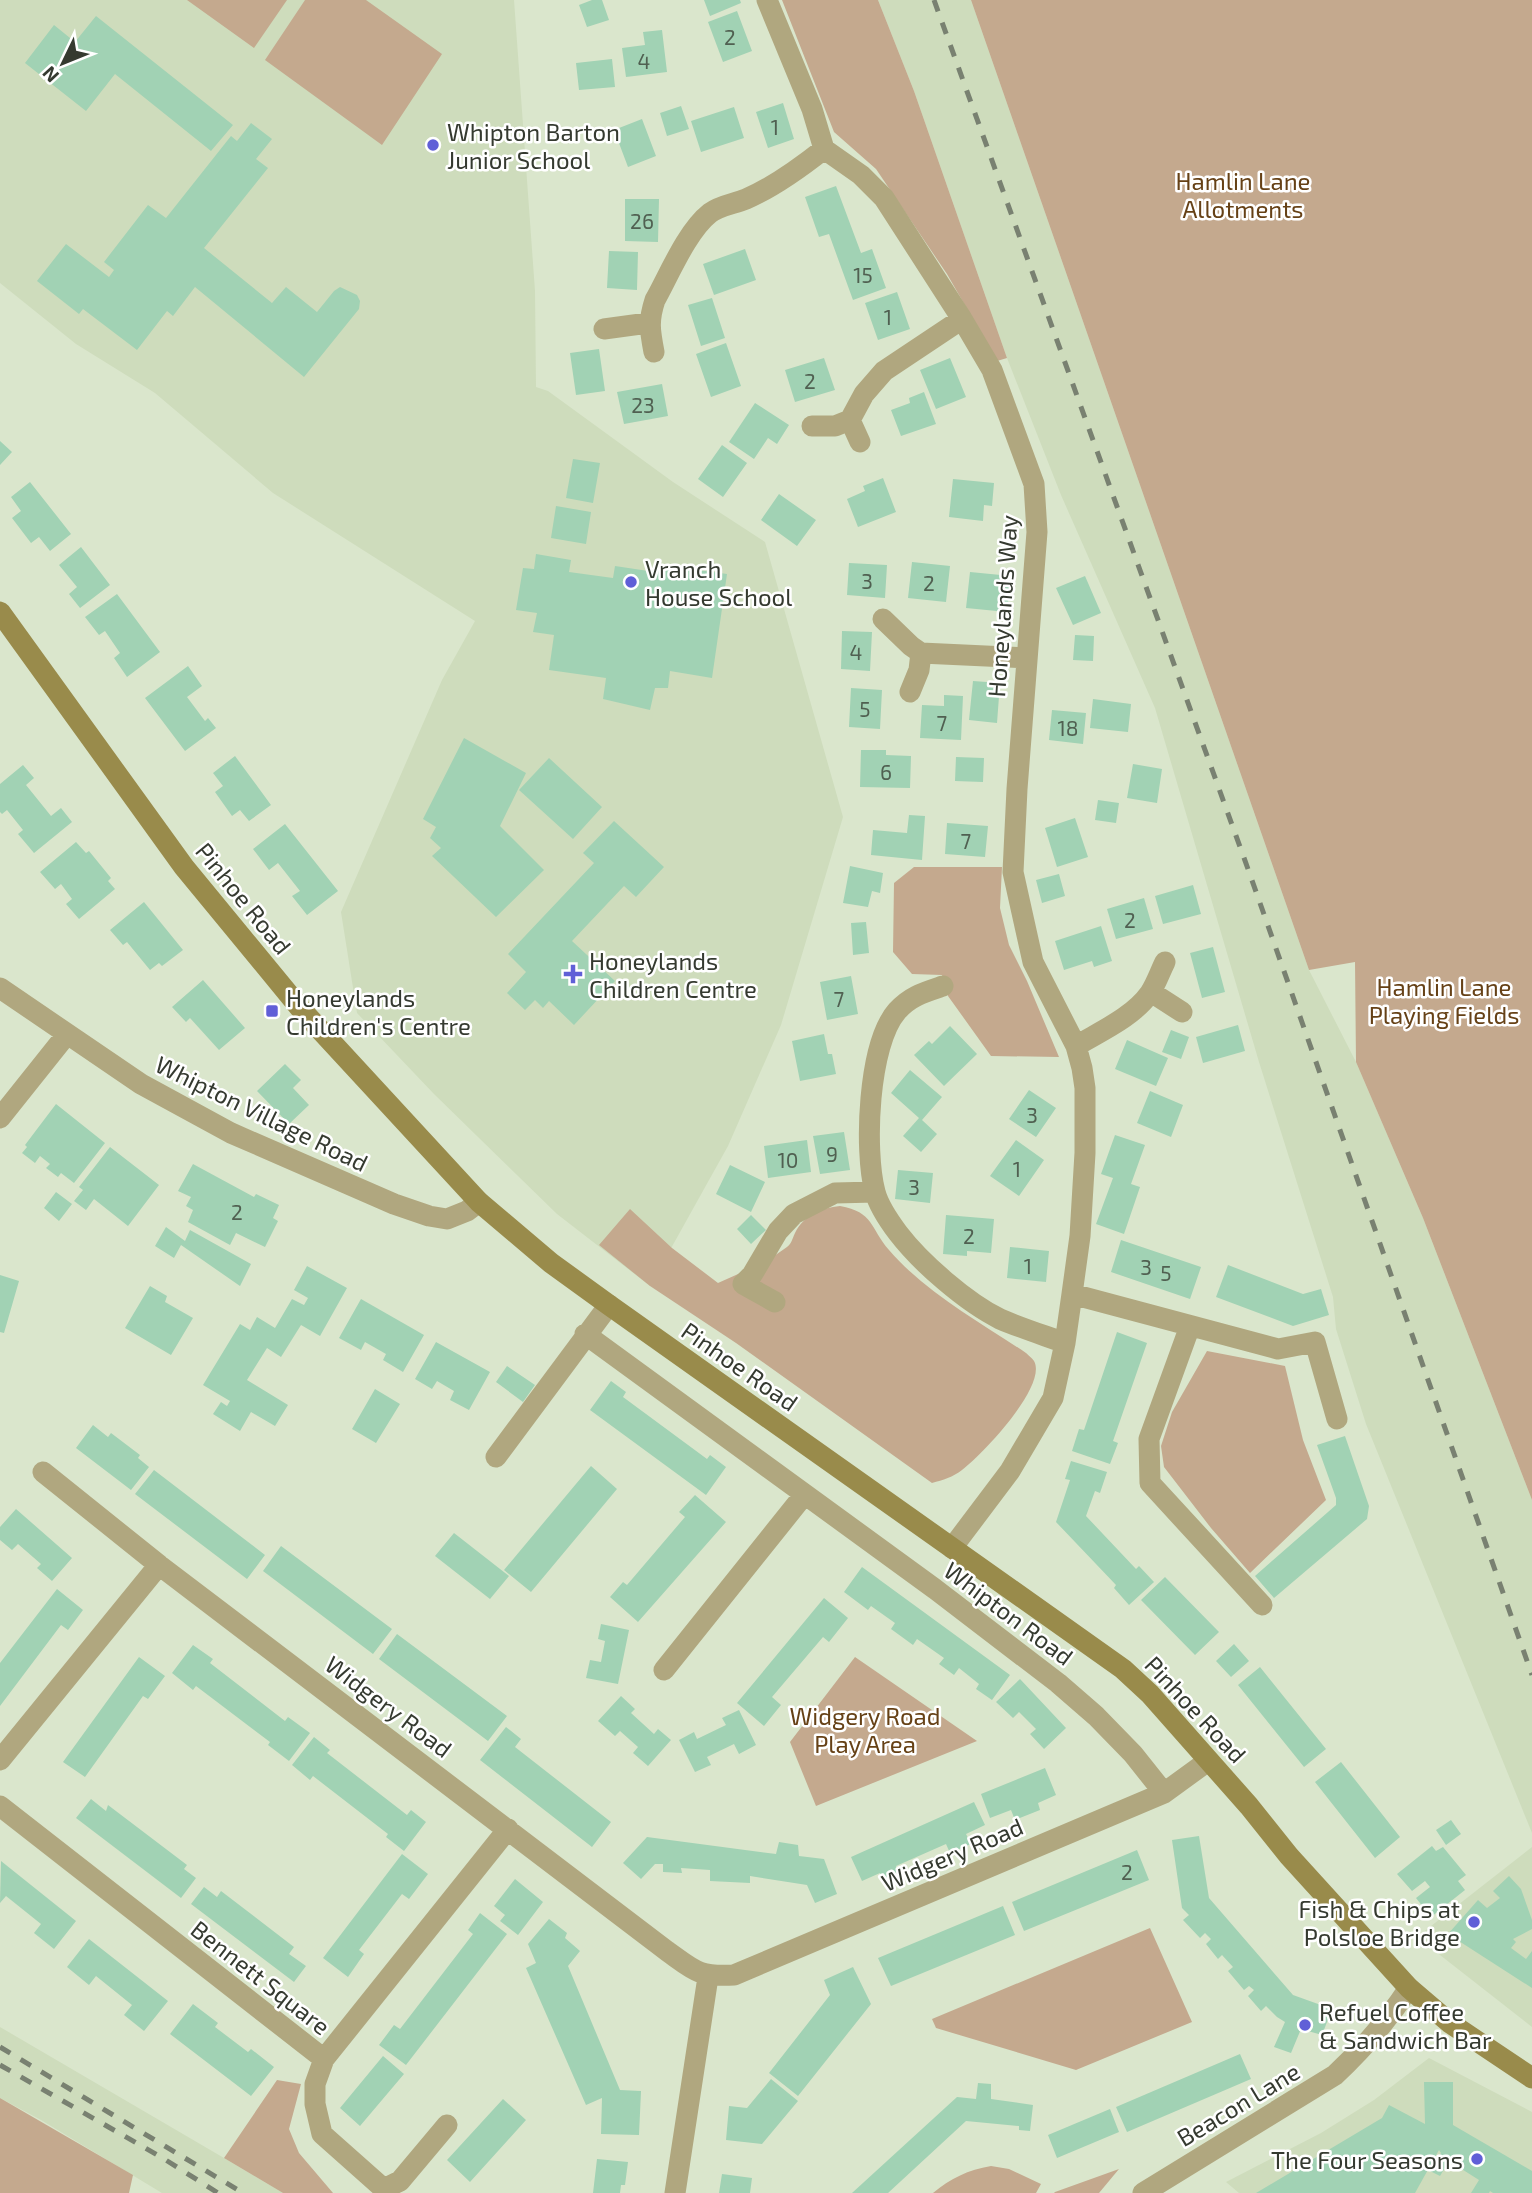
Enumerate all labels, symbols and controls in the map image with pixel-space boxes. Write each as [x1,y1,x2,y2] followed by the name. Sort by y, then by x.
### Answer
[724,24,736,49] house number: 2
[28,28,98,98] north arrow
[638,48,650,73] house number: 4
[37,62,63,88] text: N
[771,114,779,139] house number: 1
[447,117,620,174] place label: Whipton Barton Junior School
[425,137,441,153] marker: Whipton Barton Junior School
[1176,166,1310,223] park label: Hamlin Lane Allotments
[630,208,654,233] house number: 26
[853,262,873,287] house number: 15
[884,304,892,329] house number: 1
[804,368,816,393] house number: 2
[631,392,655,417] house number: 23
[981,514,1023,698] street label: Honeylands Way
[645,554,792,611] place label: Vranch House School
[861,568,873,593] house number: 3
[923,570,935,595] house number: 2
[623,574,639,590] marker: Vranch House School
[850,639,862,664] house number: 4
[859,696,871,721] house number: 5
[937,710,948,735] house number: 7
[1057,715,1079,740] house number: 18
[880,759,892,784] house number: 6
[961,828,972,853] house number: 7
[190,836,298,960] street label: Pinhoe Road
[1124,907,1136,932] house number: 2
[589,946,757,1003] place label: Honeylands Children Centre
[563,964,583,984] marker: Honeylands Children Centre
[1369,972,1519,1029] park label: Hamlin Lane Playing Fields
[286,983,471,1040] place label: Honeylands Children's Centre
[834,986,845,1011] house number: 7
[264,1003,280,1019] marker: Honeylands Children's Centre
[151,1049,373,1177] street label: Whipton Village Road
[1026,1102,1038,1127] house number: 3
[826,1141,838,1166] house number: 9
[777,1147,799,1172] house number: 10
[1013,1156,1021,1181] house number: 1
[908,1174,920,1199] house number: 3
[231,1199,243,1224] house number: 2
[963,1223,975,1248] house number: 2
[1024,1253,1032,1278] house number: 1
[1140,1254,1152,1279] house number: 3
[1160,1260,1172,1285] house number: 5
[676,1315,804,1417] street label: Pinhoe Road
[939,1555,1079,1671] street label: Whipton Road
[320,1649,458,1763] street label: Widgery Road
[1139,1650,1253,1768] street label: Pinhoe Road
[789,1701,941,1758] park label: Widgery Road Play Area
[877,1811,1027,1897] street label: Widgery Road
[1121,1859,1133,1884] house number: 2
[1298,1894,1460,1951] place label: Fish & Chips at Polsloe Bridge
[186,1914,336,2040] street label: Bennett Square
[1466,1914,1482,1930] marker: Fish & Chips at Polsloe Bridge
[1319,1997,1492,2054] place label: Refuel Coffee & Sandwich Bar
[1297,2017,1313,2033] marker: Refuel Coffee & Sandwich Bar
[1171,2056,1305,2152] street label: Beacon Lane
[1271,2145,1463,2174] place label: The Four Seasons
[1469,2151,1485,2167] marker: The Four Seasons

